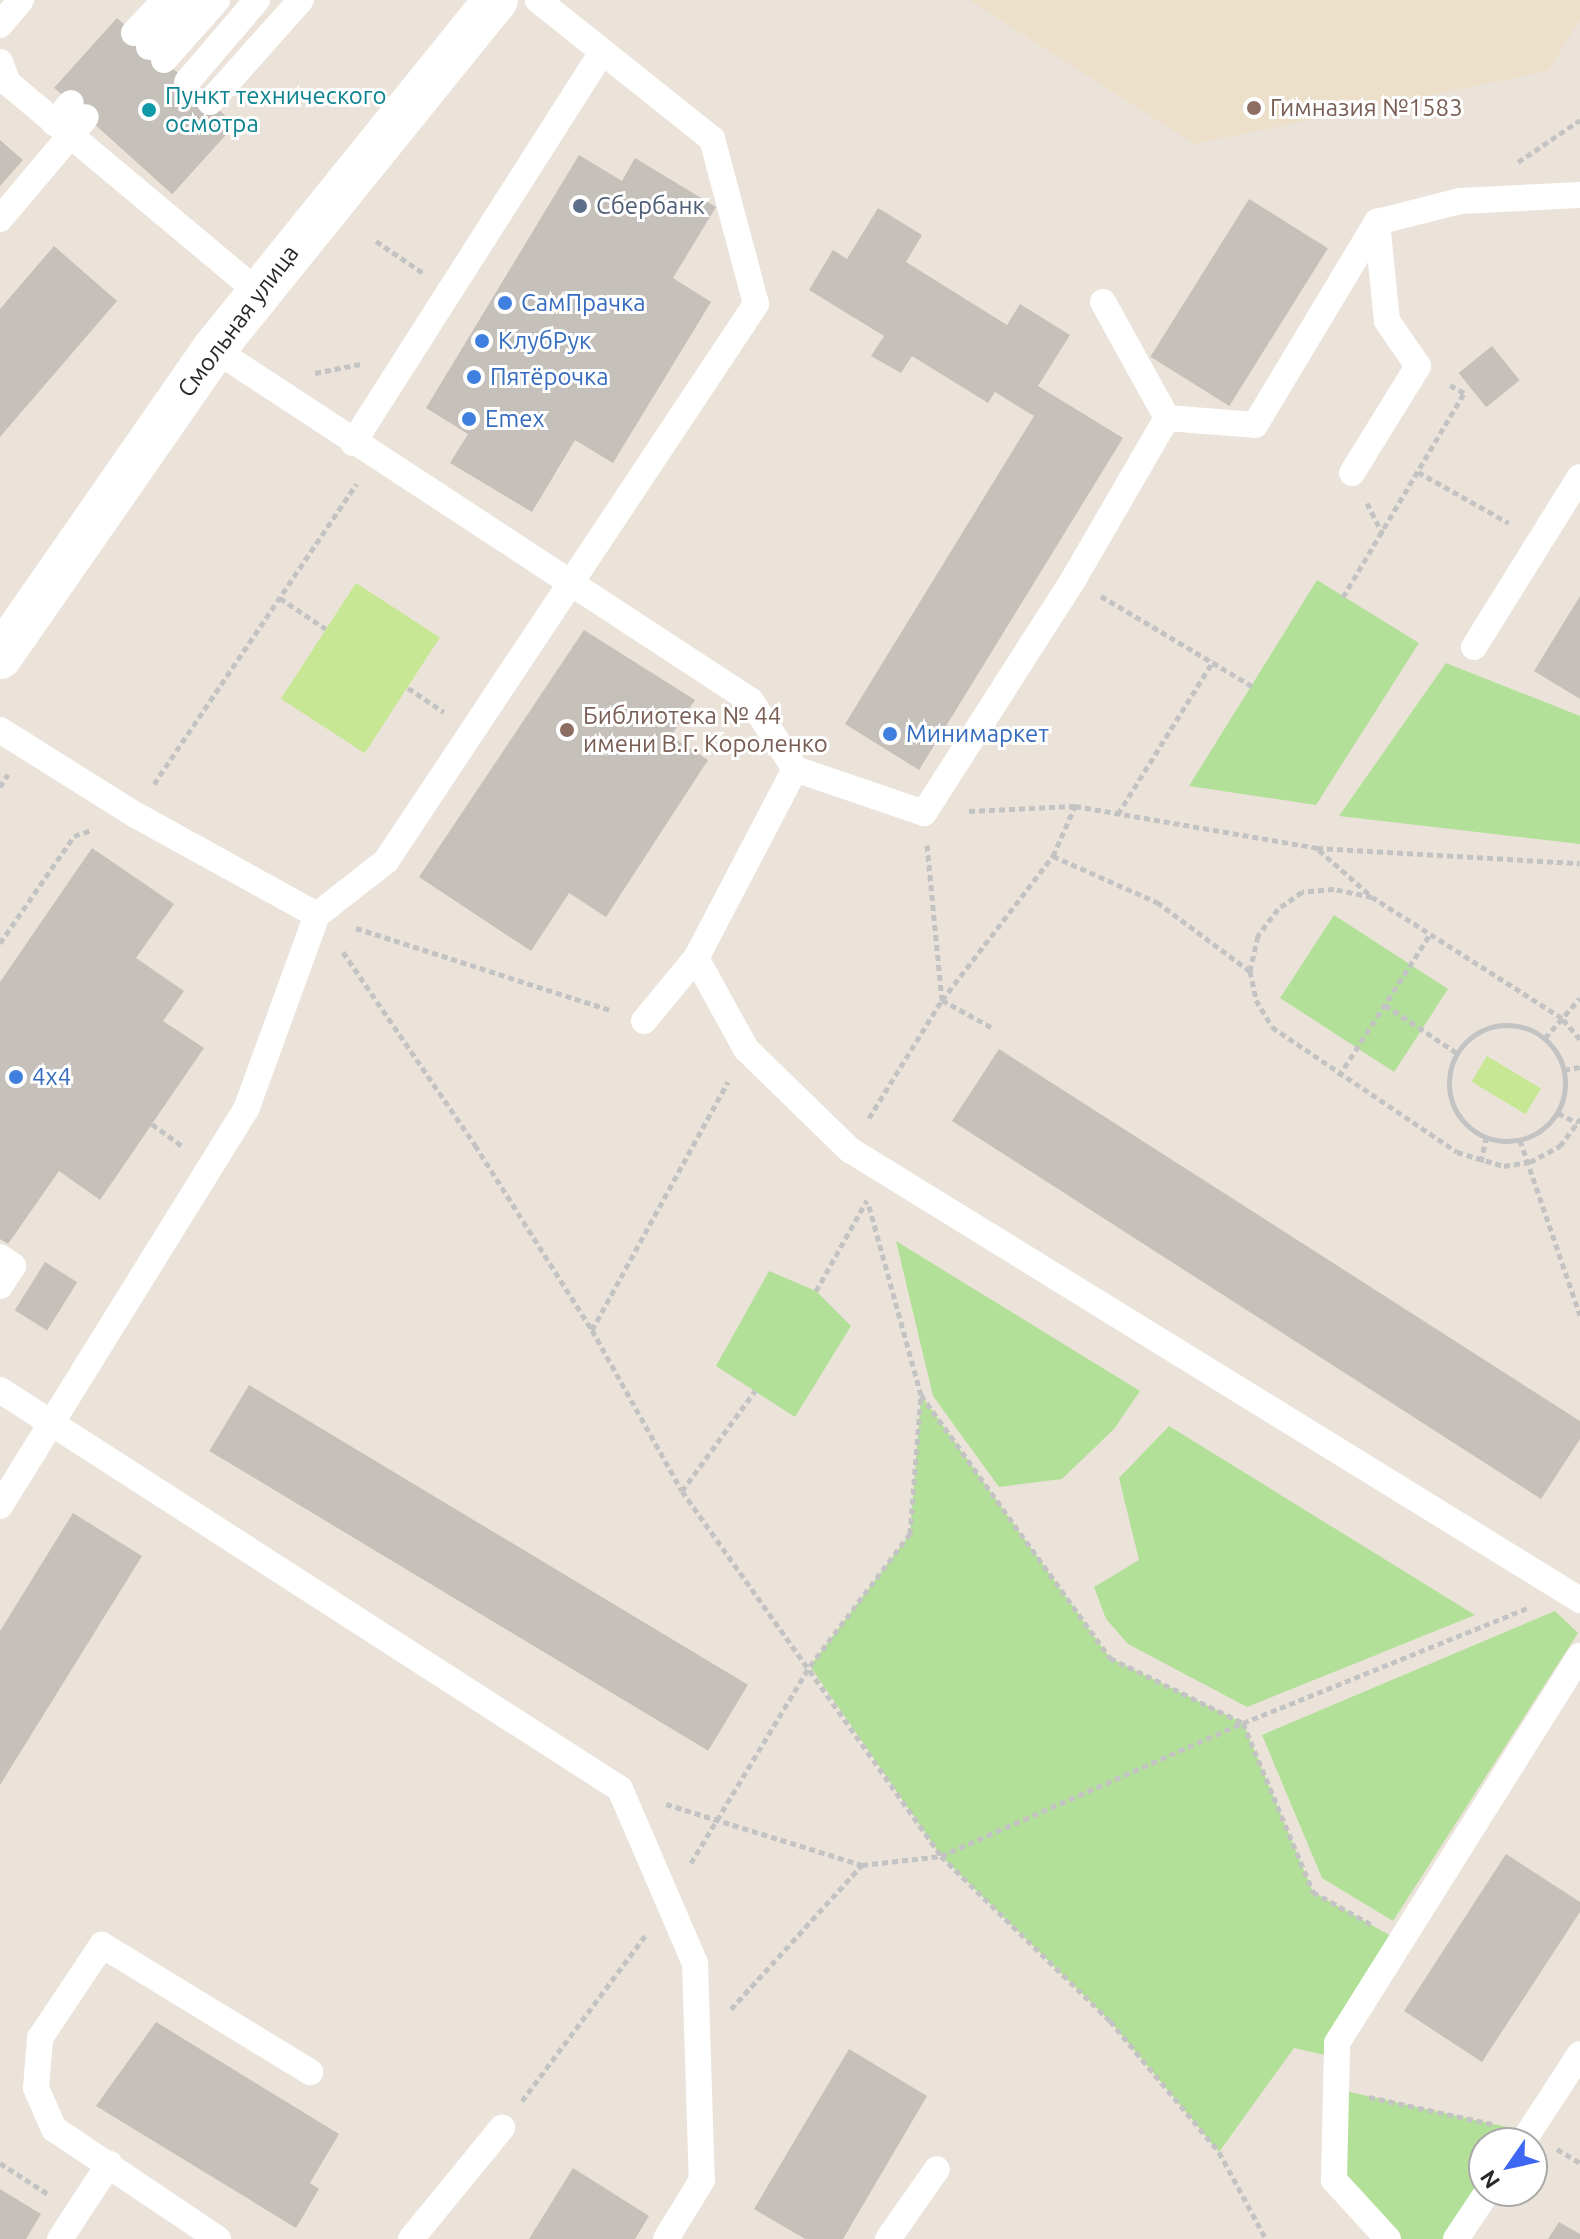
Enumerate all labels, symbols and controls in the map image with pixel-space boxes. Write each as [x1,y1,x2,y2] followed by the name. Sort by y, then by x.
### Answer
[165,82,387,138] place label: Пункт технического осмотра
[1270,94,1463,122] place label: Гимназия №1583
[1245,99,1263,117] marker: Гимназия №1583
[140,101,158,119] marker: Пункт технического осмотра
[596,192,705,220] place label: Сбербанк
[571,197,589,215] marker: Сбербанк
[171,239,305,403] street label: Смольная улица
[521,289,646,317] place label: СамПрачка
[496,294,514,312] marker: СамПрачка
[498,327,591,355] place label: КлубРук
[473,332,491,350] marker: КлубРук
[490,363,609,391] place label: Пятёрочка
[465,368,483,386] marker: Пятёрочка
[485,405,545,433] place label: Emex
[460,410,478,428] marker: Emex
[583,702,828,758] place label: Библиотека № 44 имени В.Г. Короленко
[906,720,1049,748] place label: Минимаркет
[558,721,576,739] marker: Библиотека № 44 имени В.Г. Короленко
[881,725,899,743] marker: Минимаркет
[32,1063,71,1091] place label: 4х4
[7,1068,25,1086] marker: 4х4
[1468,2127,1548,2207] north arrow
[1474,2166,1504,2193] text: N

